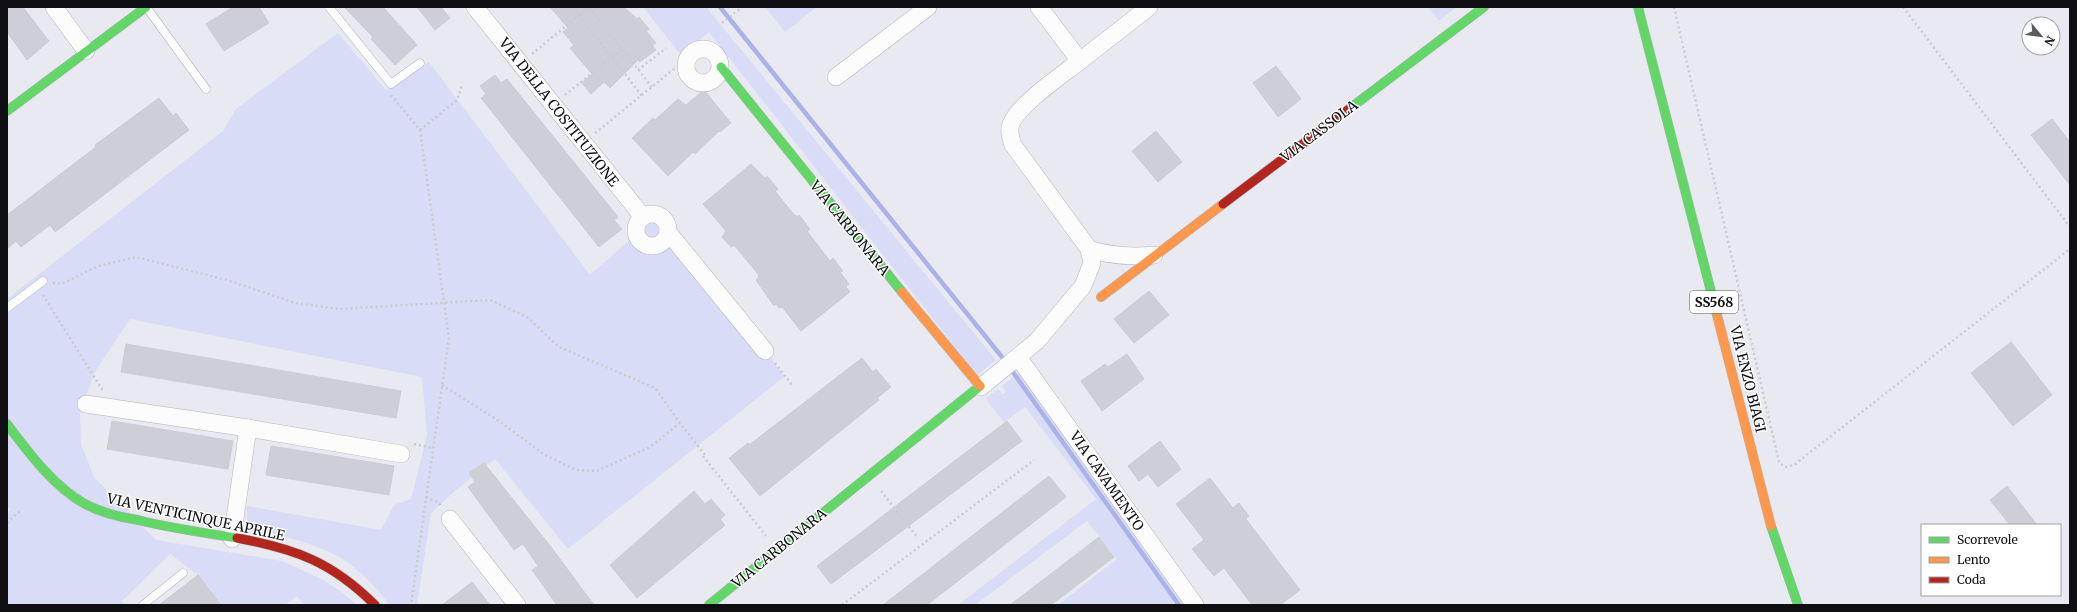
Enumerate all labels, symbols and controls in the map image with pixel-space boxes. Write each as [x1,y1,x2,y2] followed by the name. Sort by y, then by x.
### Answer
[2021,16,2061,56] north arrow
[495,33,623,190] street label: VIA DELLA COSTITUZIONE
[2041,34,2058,48] text: N
[1276,96,1361,167] street label: VIA CASSOLA
[806,176,894,279] street label: VIA CARBONARA
[1690,291,1738,313] road number: SS568
[1726,323,1770,434] street label: VIA ENZO BIAGI
[1065,427,1148,534] street label: VIA CAVAMENTO
[105,489,287,545] street label: VIA VENTICINQUE APRILE
[727,504,830,592] street label: VIA CARBONARA
[1921,524,2061,596] legend
[1957,532,2018,547] text: Scorrevole
[1957,552,1990,567] text: Lento
[1957,572,1986,587] text: Coda

